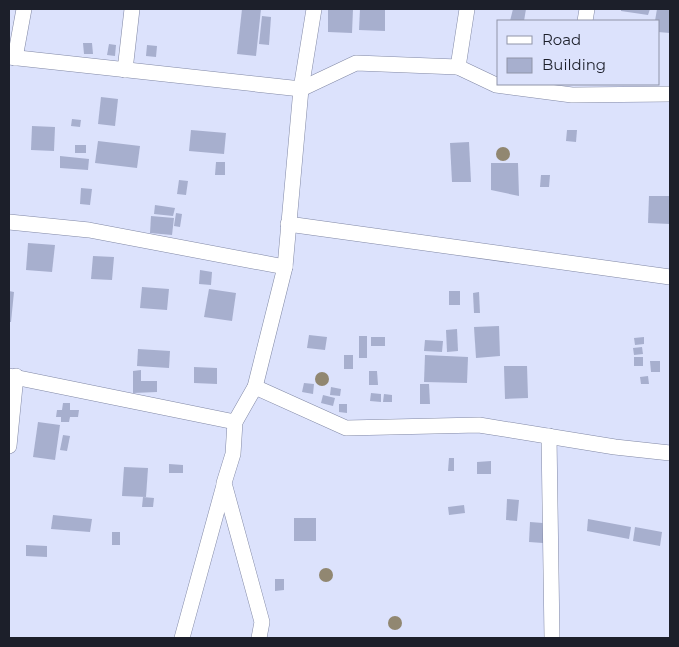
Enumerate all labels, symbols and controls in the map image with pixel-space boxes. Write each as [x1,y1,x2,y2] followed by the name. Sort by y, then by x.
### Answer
[497,20,659,85] legend
[542,30,581,49] text: Road
[542,55,606,74] text: Building

